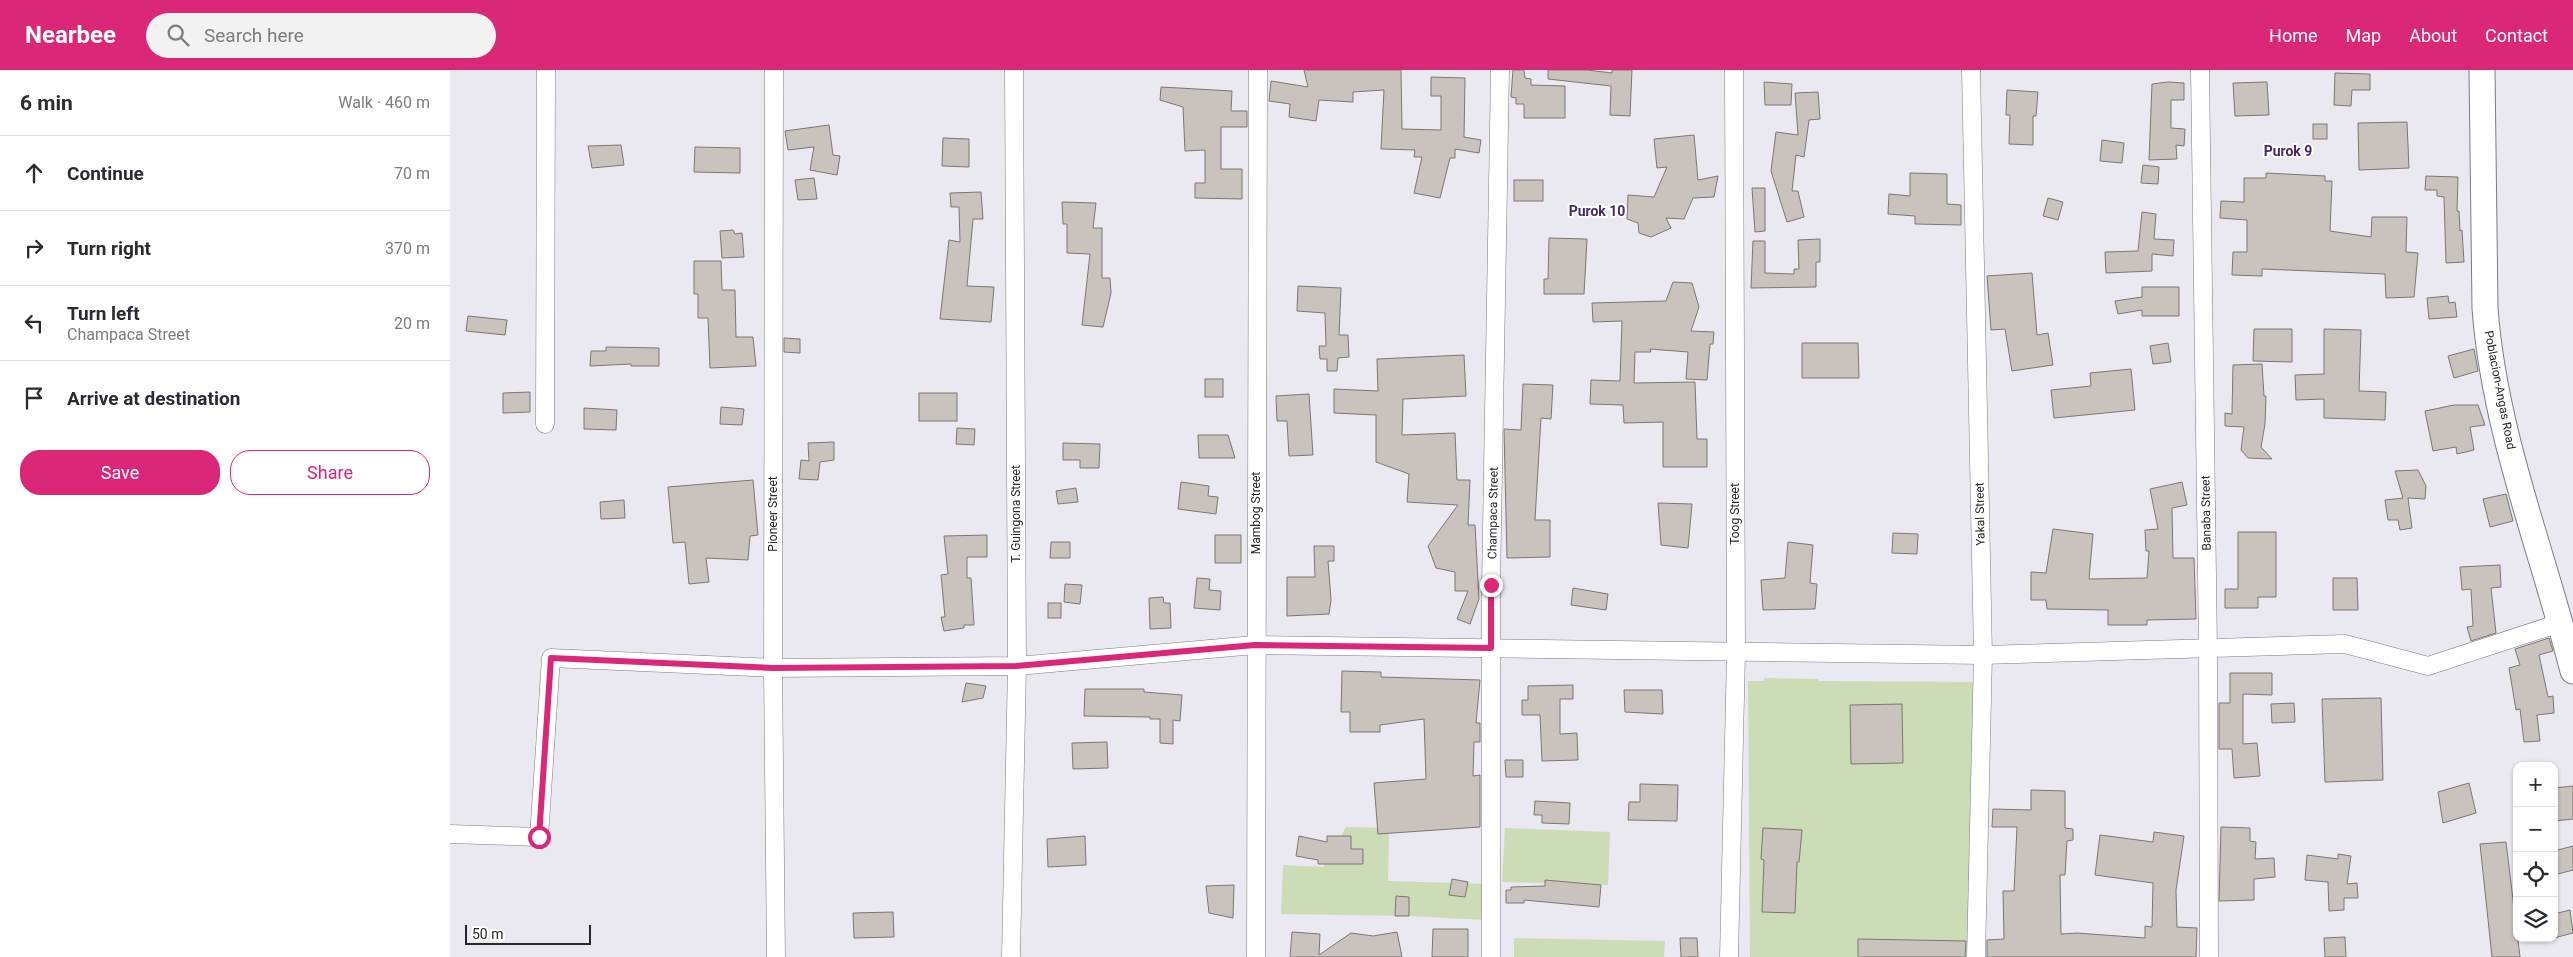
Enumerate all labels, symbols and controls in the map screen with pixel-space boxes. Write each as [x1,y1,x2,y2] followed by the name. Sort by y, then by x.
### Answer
[146,13,496,58] search box
[25,21,116,49] text: Nearbee
[164,21,192,49] icon: search
[204,24,304,47] text: Search here
[2269,25,2318,46] text: Home
[2346,25,2381,46] text: Map
[2409,25,2457,46] text: About
[2485,25,2548,46] text: Contact
[20,91,73,115] text: 6 min
[338,93,430,112] text: Walk · 460 m
[2264,143,2312,159] district label: Purok 9
[20,159,48,187] icon: ahead
[67,162,144,185] text: Continue
[394,164,430,183] text: 70 m
[1569,203,1625,219] district label: Purok 10
[20,234,48,262] icon: right
[67,237,151,260] text: Turn right
[385,239,430,258] text: 370 m
[67,302,140,325] text: Turn left
[20,309,48,337] icon: left
[394,314,430,333] text: 20 m
[67,325,190,344] text: Champaca Street
[2482,329,2518,451] street label: Poblacion-Angas Road
[20,384,48,412] icon: arrive
[67,387,240,410] text: Arrive at destination
[20,450,220,495] button: Save
[230,450,430,495] button: Share
[1009,465,1023,563] street label: T. Guingona Street
[1485,467,1501,559] street label: Champaca Street
[1249,472,1263,554] street label: Mambog Street
[2198,475,2214,551] street label: Banaba Street
[766,476,780,552] street label: Pioneer Street
[1972,482,1988,546] street label: Yakal Street
[1728,483,1742,545] street label: Toog Street
[1480,574,1503,597] route end
[2513,762,2558,942] map controls
[2513,762,2558,807] button: +
[2513,807,2558,852] button: −
[528,826,551,849] route start
[2513,852,2558,897] button: locate
[2513,897,2558,942] button: layers
[465,922,591,945] scale bar
[472,926,504,942] text: 50 m

